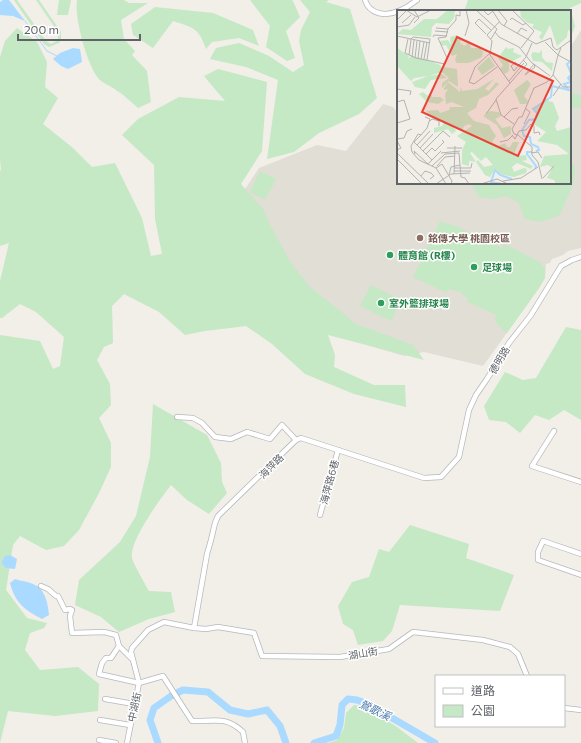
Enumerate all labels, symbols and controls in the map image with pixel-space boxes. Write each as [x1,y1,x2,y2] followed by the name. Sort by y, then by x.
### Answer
[397,10,571,184] inset map
[18,16,140,42] scale bar
[24,22,59,36] text: 200 m
[428,232,510,244] place label: 銘傳大學 桃園校區
[415,233,425,243] marker: 銘傳大學 桃園校區
[398,249,455,261] place label: 體育館 (R樓)
[385,250,395,260] marker: 體育館 (R樓)
[482,261,512,273] place label: 足球場
[469,262,479,272] marker: 足球場
[389,297,449,309] place label: 室外籃排球場
[376,298,386,308] marker: 室外籃排球場
[486,344,512,376] street label: 德明路
[256,451,286,481] street label: 海萍路
[317,458,341,506] street label: 海萍路6巷
[347,644,379,662] street label: 湖山街
[435,675,565,727] legend
[471,683,495,697] text: 道路
[125,691,143,723] street label: 中湖街
[358,697,395,723] water label: 鶯歌溪
[471,703,495,717] text: 公園

